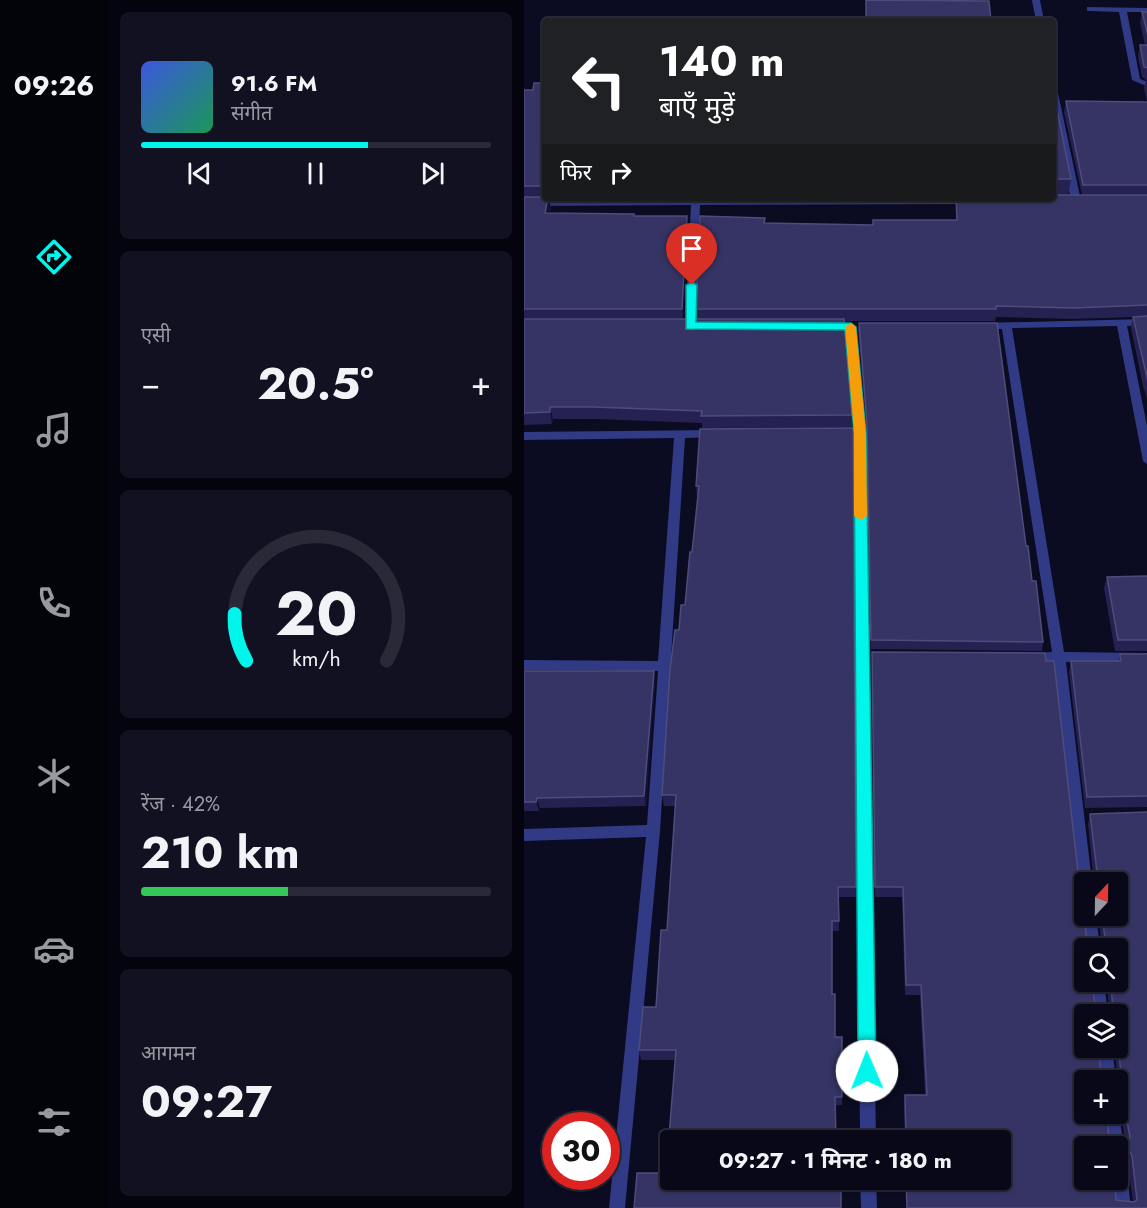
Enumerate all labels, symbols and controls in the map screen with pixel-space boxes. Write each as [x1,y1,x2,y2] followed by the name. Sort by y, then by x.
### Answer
[659,31,785,92] text: 140 m
[560,42,638,120] icon: left
[14,66,94,105] text: 09:26
[231,67,317,99] text: 91.6 FM
[659,87,735,126] text: बाएँ मुड़ें
[231,99,272,128] text: संगीत
[560,156,592,188] text: फिर
[604,156,637,189] icon: right
[183,157,216,190] icon: previous
[299,157,332,190] icon: pause
[416,157,449,190] icon: next
[666,223,717,285] pin
[675,232,708,265] icon: arrive
[33,236,75,278] icon: directions
[141,321,171,350] text: एसी
[257,351,374,416] text: 20.5°
[141,360,160,407] text: −
[471,360,491,407] text: +
[33,409,75,451] icon: music
[275,568,357,658] text: 20
[33,582,75,624] icon: phone
[292,643,340,674] text: km/h
[33,755,75,797] icon: climate
[141,790,220,819] text: रेंज · 42%
[141,820,300,885] text: 210 km
[1074,872,1128,926] north arrow
[1074,872,1128,1190] map controls
[33,928,75,970] icon: car
[1074,938,1128,992] button: search
[1074,1004,1128,1058] button: layers
[141,1039,196,1068] text: आगमन
[835,1039,899,1103] position arrow
[141,1069,272,1134] text: 09:27
[1074,1070,1128,1124] button: +
[33,1101,75,1143] icon: filters
[542,1112,620,1190] speed limit sign: 30
[1074,1136,1128,1190] button: −
[719,1144,952,1176] text: 09:27 · 1 मिनट · 180 m

